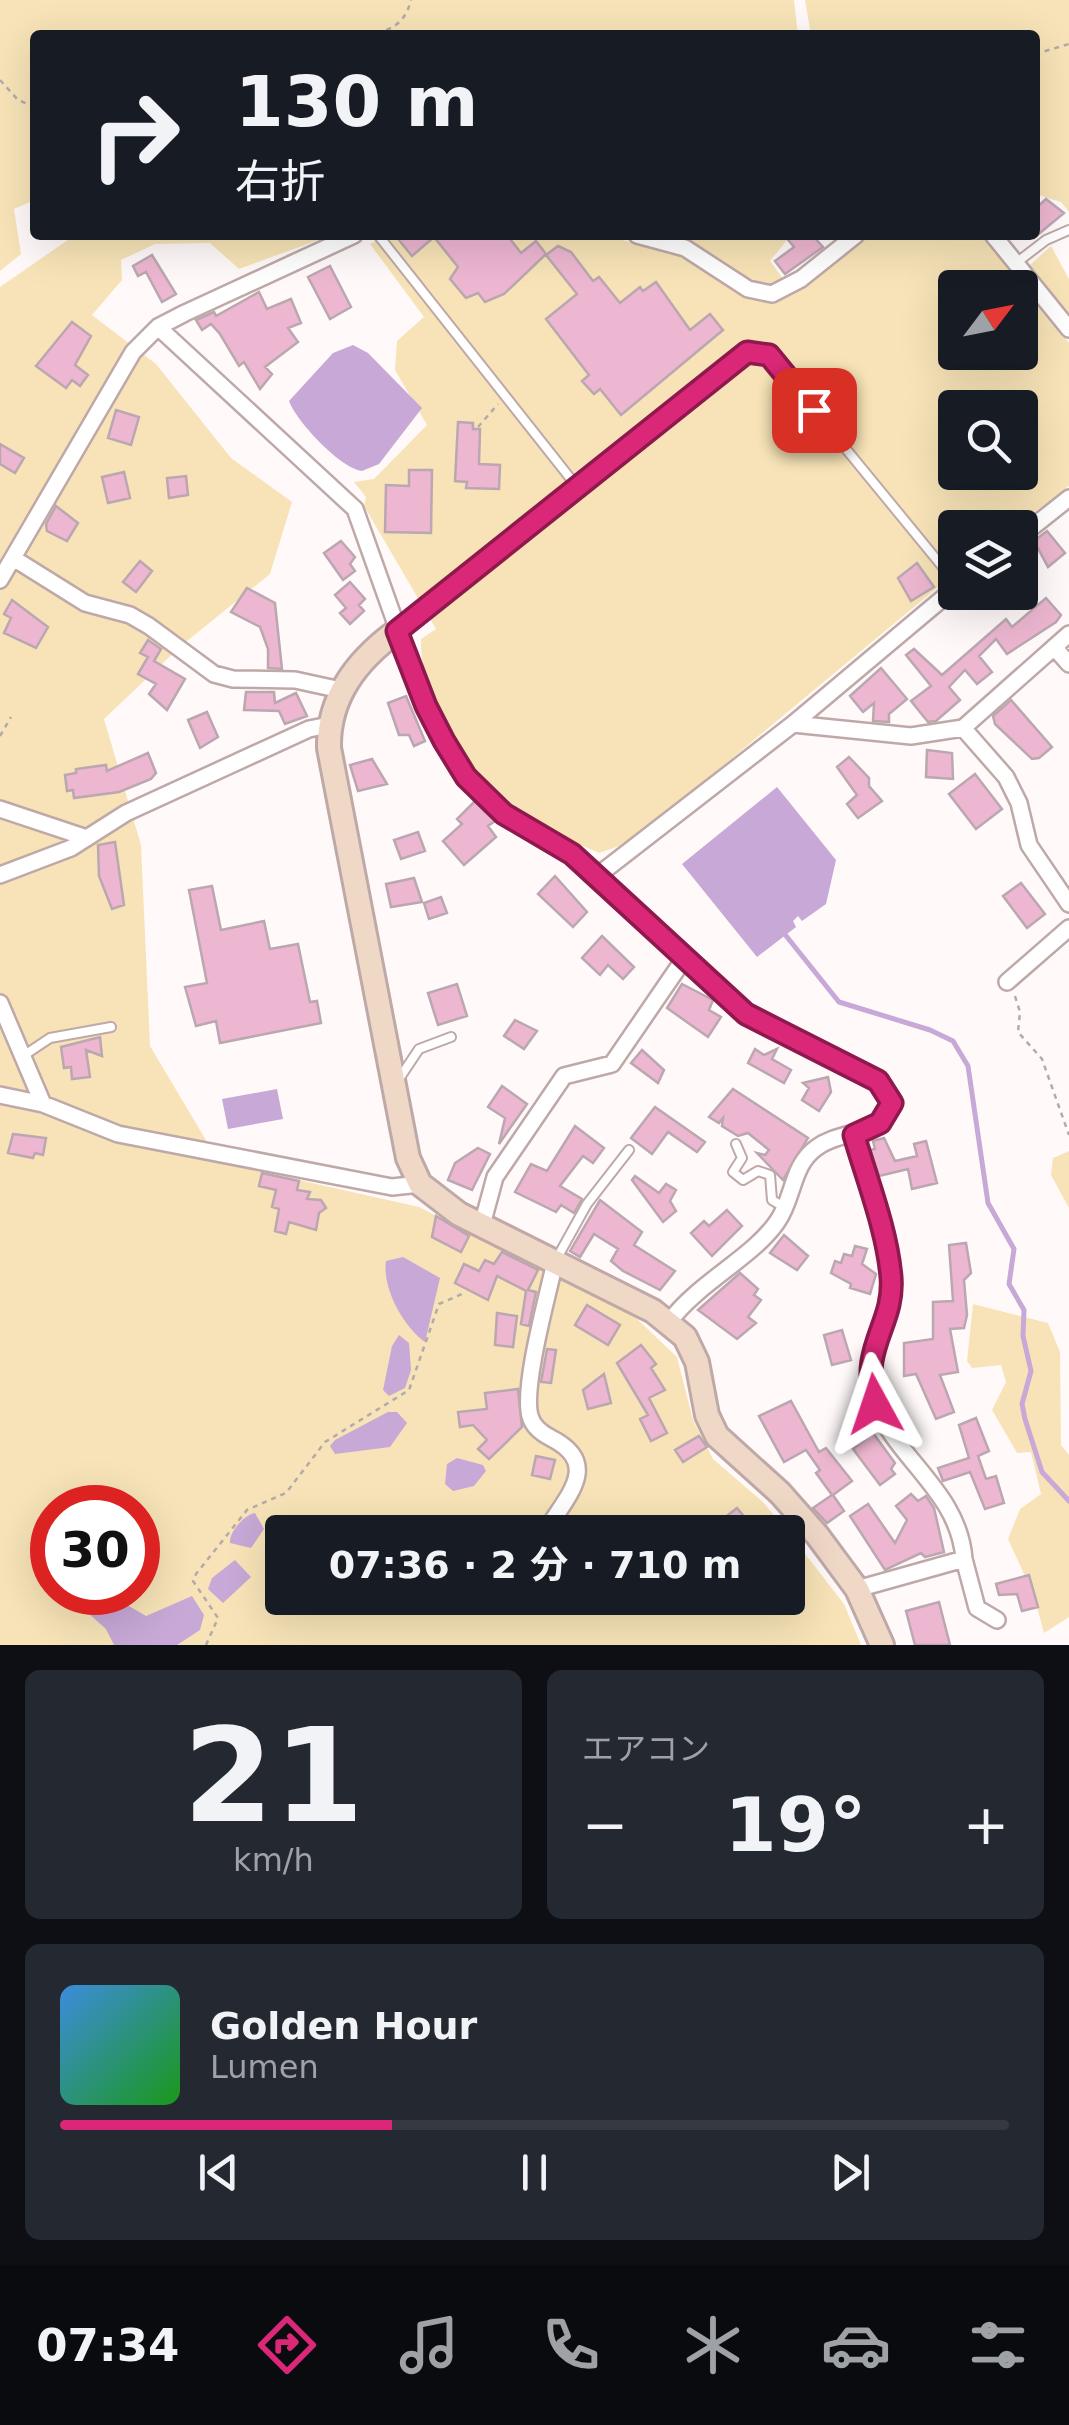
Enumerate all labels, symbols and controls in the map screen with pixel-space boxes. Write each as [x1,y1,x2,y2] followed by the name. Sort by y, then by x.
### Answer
[235,61,478,143] text: 130 m
[70,70,200,200] icon: right
[235,155,325,208] text: 右折
[938,270,1038,370] north arrow
[938,270,1038,610] map controls
[772,368,857,453] pin
[787,383,842,438] icon: arrive
[938,390,1038,490] button: search
[938,510,1038,610] button: layers
[823,1352,927,1456] position arrow
[30,1485,160,1615] speed limit sign: 30
[329,1543,741,1587] text: 07:36 · 2 分 · 710 m
[183,1700,364,1852] text: 21
[582,1730,710,1768] text: エアコン
[725,1781,866,1869] text: 19°
[582,1793,628,1857] text: −
[963,1793,1009,1857] text: +
[233,1841,314,1879] text: km/h
[210,2004,477,2048] text: Golden Hour
[210,2048,319,2086] text: Lumen
[191,2145,246,2200] icon: previous
[507,2145,562,2200] icon: pause
[823,2145,878,2200] icon: next
[252,2310,322,2380] icon: directions
[394,2310,464,2380] icon: music
[536,2310,606,2380] icon: phone
[678,2310,748,2380] icon: climate
[821,2310,891,2380] icon: car
[963,2310,1033,2380] icon: filters
[36,2319,179,2372] text: 07:34

